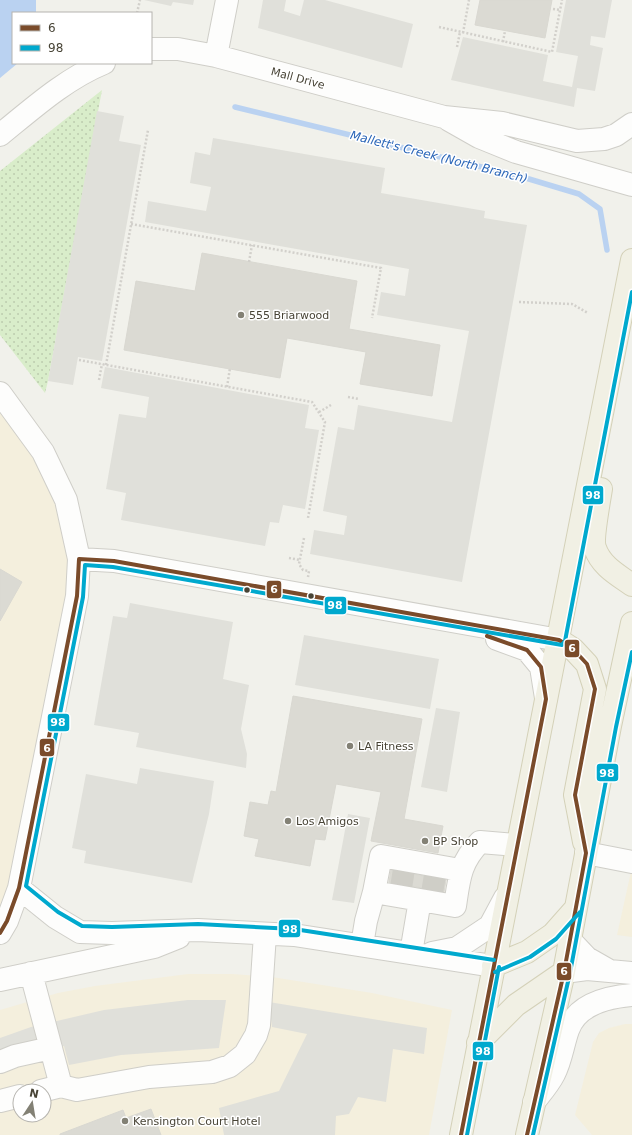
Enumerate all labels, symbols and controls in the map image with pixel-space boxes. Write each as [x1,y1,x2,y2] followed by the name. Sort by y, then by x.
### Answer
[12,12,152,64] legend
[48,21,56,35] text: 6
[48,41,63,55] text: 98
[270,65,326,92] street label: Mall Drive
[349,128,529,186] water label: Mallett's Creek (North Branch)
[249,309,329,322] place label: 555 Briarwood
[236,310,246,320] marker: 555 Briarwood
[582,485,604,505] line badge: 98
[585,489,601,502] text: 98
[266,580,282,599] line badge: 6
[270,583,278,596] text: 6
[242,585,252,595] unlabelled marker
[306,591,316,601] unlabelled marker
[324,596,347,615] line badge: 98
[327,599,343,612] text: 98
[564,639,580,658] line badge: 6
[568,642,576,655] text: 6
[47,713,70,732] line badge: 98
[50,716,66,729] text: 98
[39,738,55,757] line badge: 6
[358,740,414,753] place label: LA Fitness
[345,741,355,751] marker: LA Fitness
[43,742,51,755] text: 6
[596,763,619,782] line badge: 98
[599,767,615,780] text: 98
[296,815,359,828] place label: Los Amigos
[283,816,293,826] marker: Los Amigos
[433,835,478,848] place label: BP Shop
[420,836,430,846] marker: BP Shop
[278,919,301,938] line badge: 98
[282,923,298,936] text: 98
[556,962,572,981] line badge: 6
[560,965,568,978] text: 6
[472,1041,494,1061] line badge: 98
[475,1045,491,1058] text: 98
[12,1083,52,1123] north arrow
[28,1086,40,1101] text: N
[133,1115,261,1128] place label: Kensington Court Hotel
[120,1116,130,1126] marker: Kensington Court Hotel

